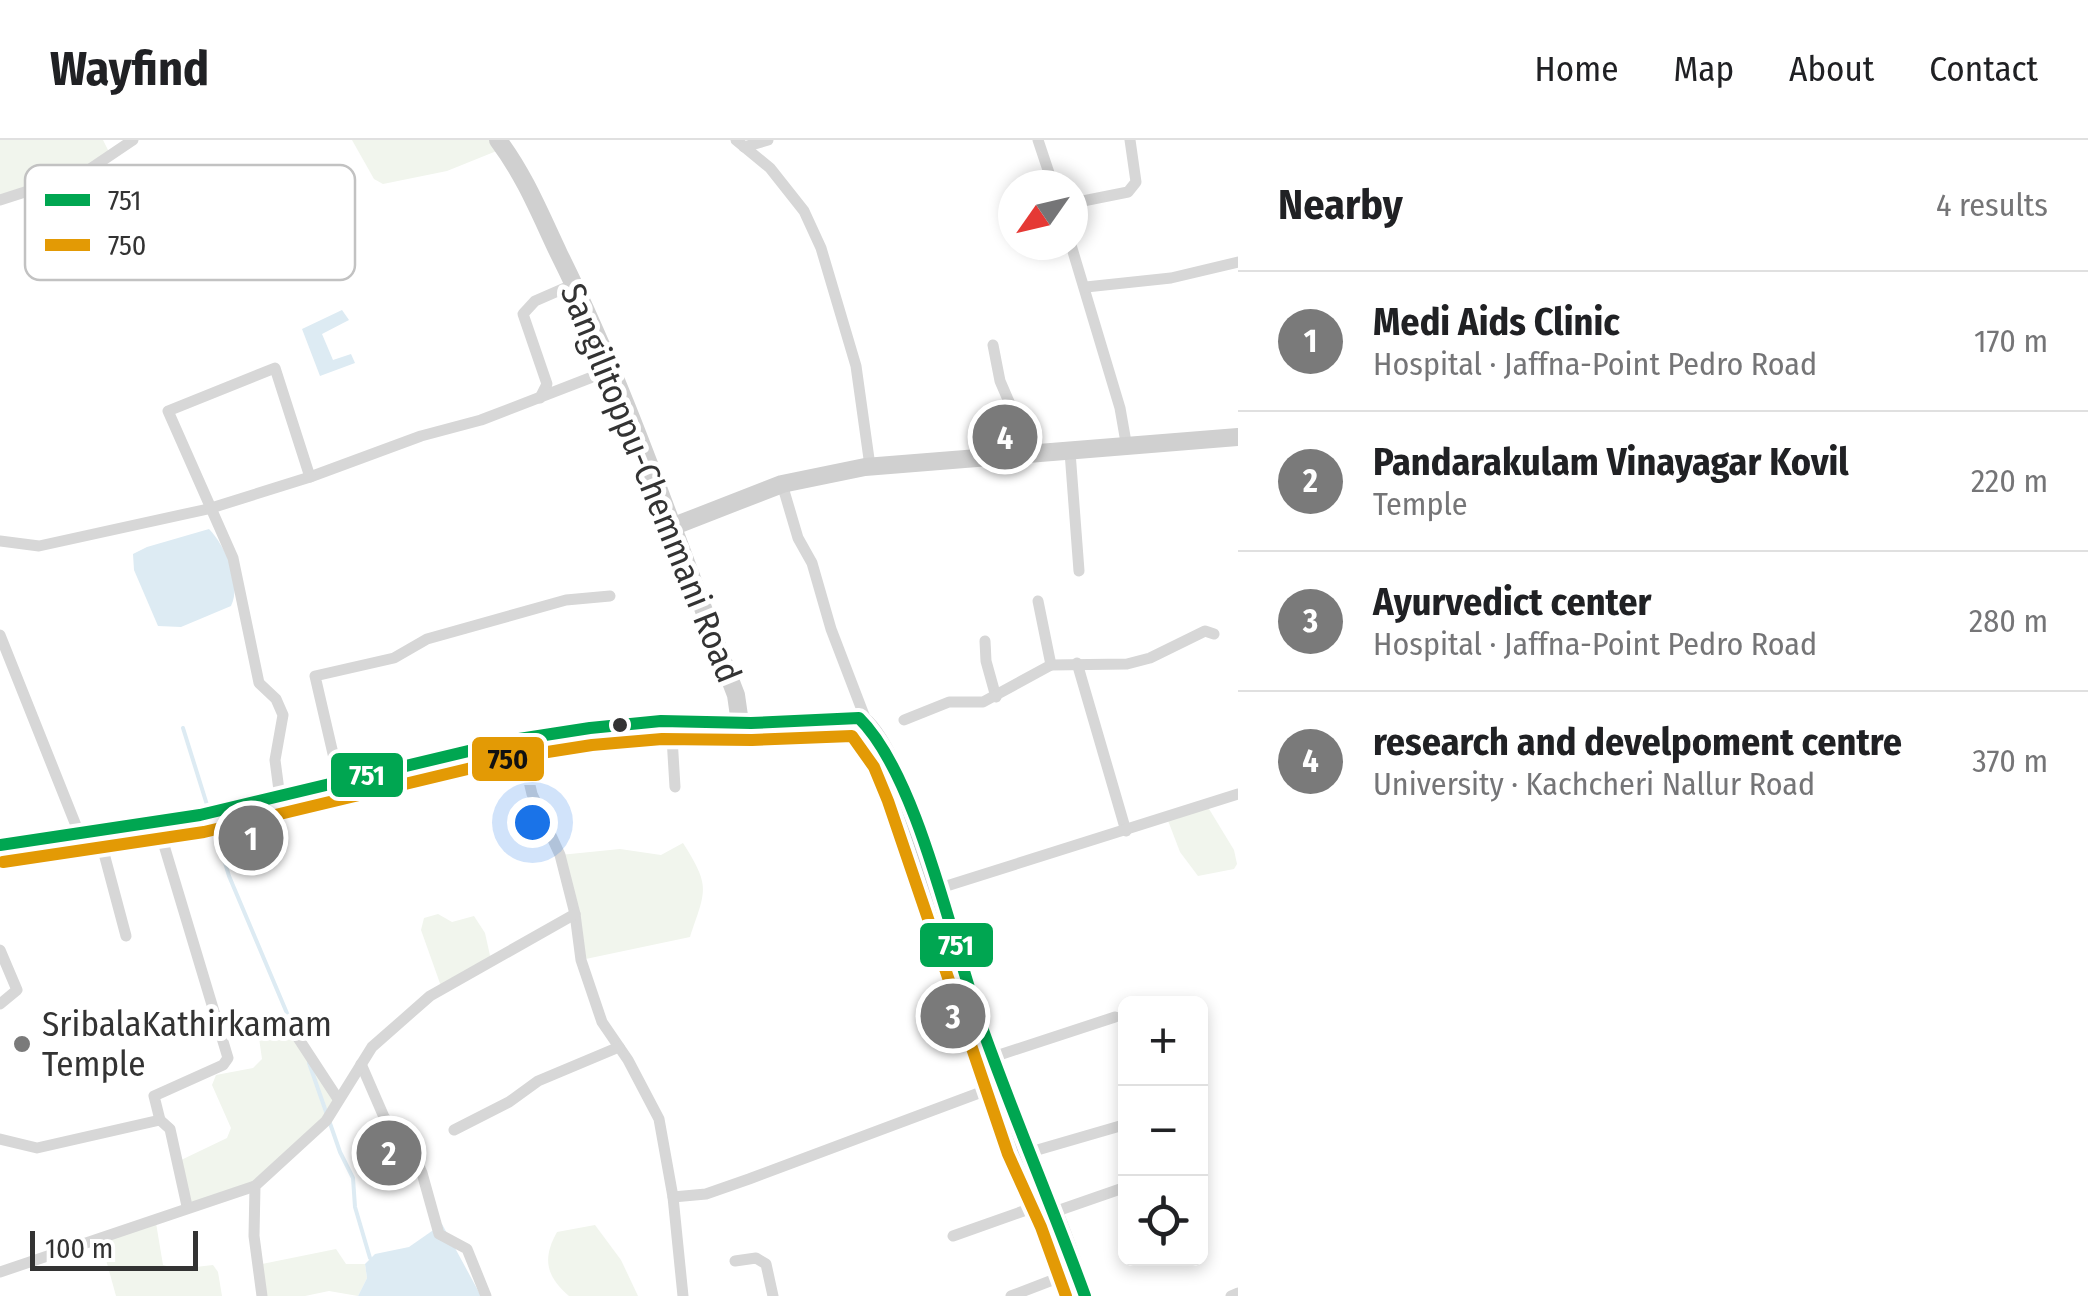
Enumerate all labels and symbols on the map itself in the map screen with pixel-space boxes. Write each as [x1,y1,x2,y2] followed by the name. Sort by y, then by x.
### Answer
[25,165,355,280] legend
[998,170,1088,260] north arrow
[108,184,141,217] text: 751
[108,229,146,262] text: 750
[552,278,750,688] street label: Sangilitoppu-Chemmani Road
[972,400,1038,474] pin: 4
[610,715,630,735] unlabelled marker
[470,735,546,783] line badge: 750
[488,743,528,776] text: 750
[329,751,405,799] line badge: 751
[349,759,385,792] text: 751
[507,797,558,848] your location
[218,800,284,876] pin: 1
[918,921,995,969] line badge: 751
[938,929,974,962] text: 751
[920,978,986,1054] pin: 3
[42,1003,332,1085] place label: SribalaKathirkamam Temple
[11,1033,33,1055] marker: SribalaKathirkamam Temple
[356,1116,422,1190] pin: 2
[30,1226,198,1270] scale bar

